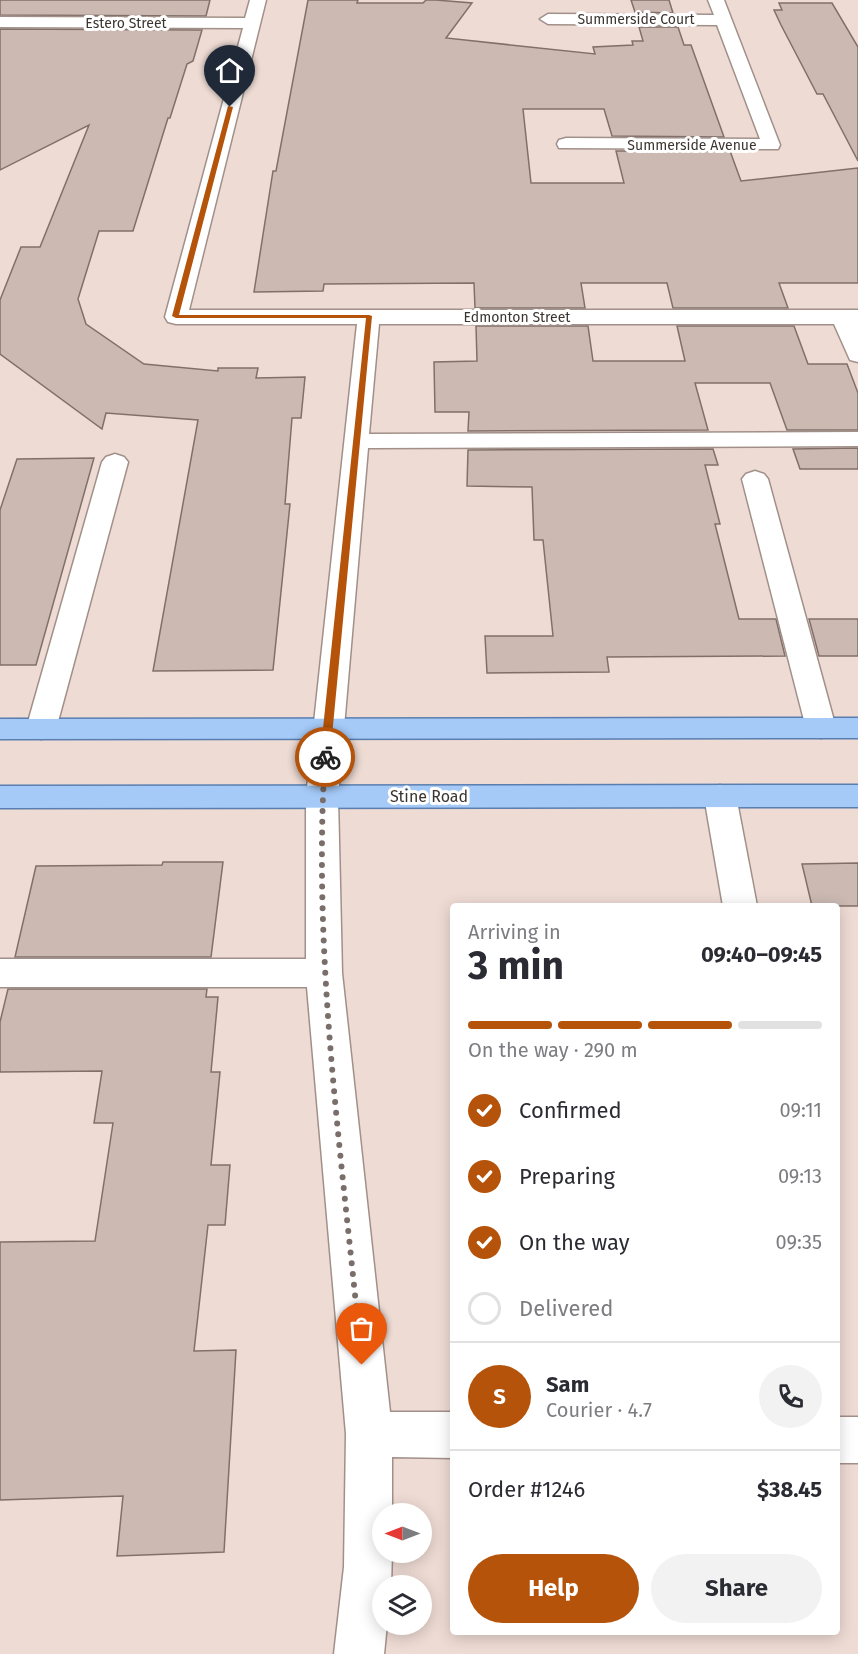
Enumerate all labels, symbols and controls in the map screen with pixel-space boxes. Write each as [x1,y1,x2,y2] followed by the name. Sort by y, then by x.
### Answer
[577,11,696,28] street label: Summerside Court
[85,15,168,32] street label: Estero Street
[204,45,255,107] pin
[213,54,246,87] icon: home
[627,137,757,154] street label: Summerside Avenue
[464,309,571,326] street label: Edmonton Street
[295,727,355,787] courier
[309,741,342,774] icon: bike
[390,787,468,806] street label: Stine Road
[468,920,561,944] text: Arriving in
[701,941,822,968] text: 09:40–09:45
[468,943,564,989] text: 3 min
[468,1038,638,1062] text: On the way · 290 m
[468,1094,501,1127] icon: check
[519,1097,622,1124] text: Confirmed
[780,1098,822,1122] text: 09:11
[468,1160,501,1193] icon: check
[519,1163,615,1190] text: Preparing
[778,1164,822,1188] text: 09:13
[468,1226,501,1259] icon: check
[519,1229,630,1256] text: On the way
[776,1230,822,1254] text: 09:35
[519,1295,614,1322] text: Delivered
[336,1303,387,1365] pin
[345,1312,378,1345] icon: bag
[759,1365,822,1428] button: phone
[546,1371,589,1398] text: Sam
[493,1383,506,1410] text: S
[546,1398,652,1422] text: Courier · 4.7
[468,1476,585,1503] text: Order #1246
[757,1476,822,1503] text: $38.45
[372,1503,432,1563] north arrow
[372,1503,432,1635] map controls
[468,1554,639,1623] button: Help
[651,1554,822,1623] button: Share
[372,1575,432,1635] button: layers

